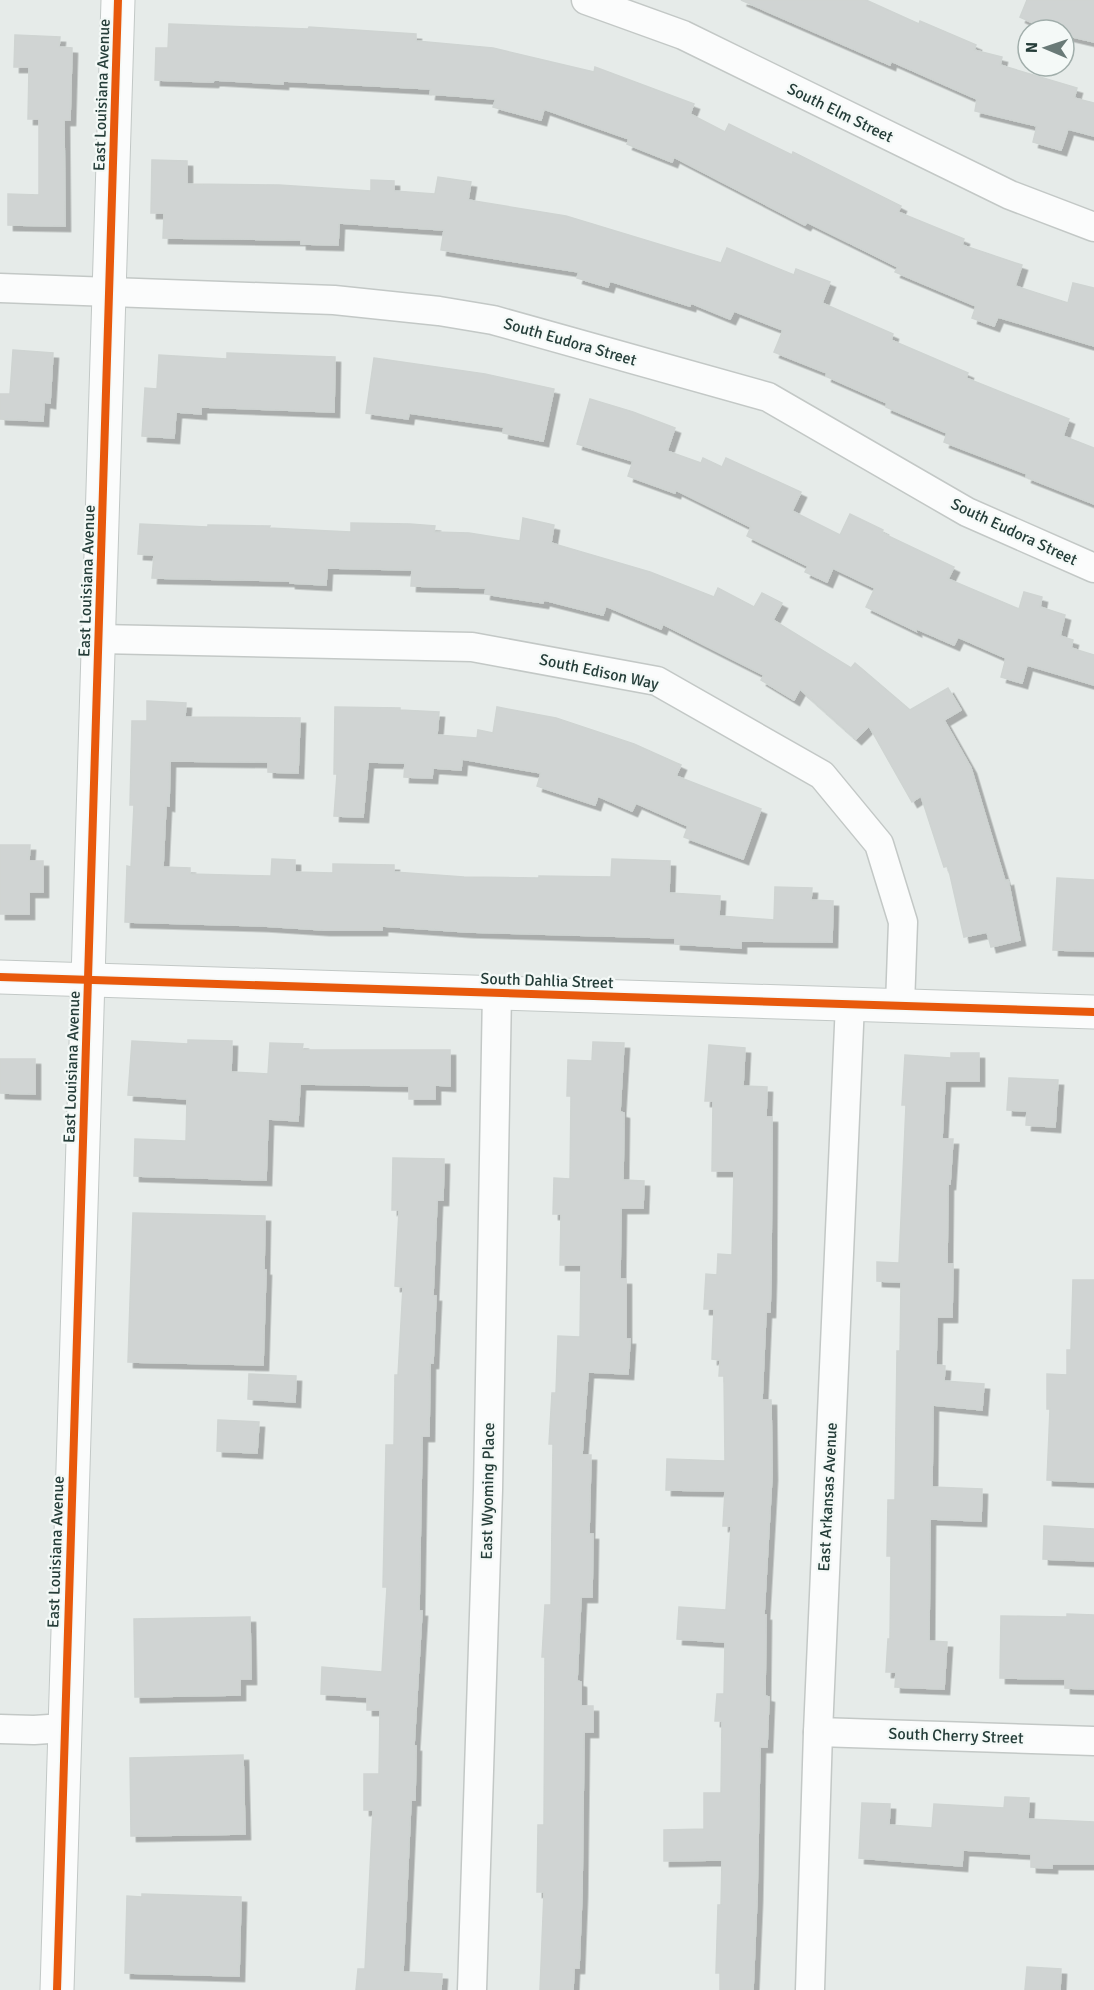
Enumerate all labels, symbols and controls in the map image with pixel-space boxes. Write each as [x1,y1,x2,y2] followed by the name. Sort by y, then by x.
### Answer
[1016,18,1076,78] north arrow
[89,19,115,171] street label: East Louisiana Avenue
[1022,42,1042,53] text: N
[784,79,897,147] street label: South Elm Street
[501,313,639,371] street label: South Eudora Street
[948,494,1081,570] street label: South Eudora Street
[74,505,100,657] street label: East Louisiana Avenue
[538,650,661,695] street label: South Edison Way
[480,969,614,993] street label: South Dahlia Street
[59,991,85,1143] street label: East Louisiana Avenue
[477,1422,499,1560] street label: East Wyoming Place
[814,1422,842,1572] street label: East Arkansas Avenue
[43,1476,69,1628] street label: East Louisiana Avenue
[888,1724,1024,1748] street label: South Cherry Street

